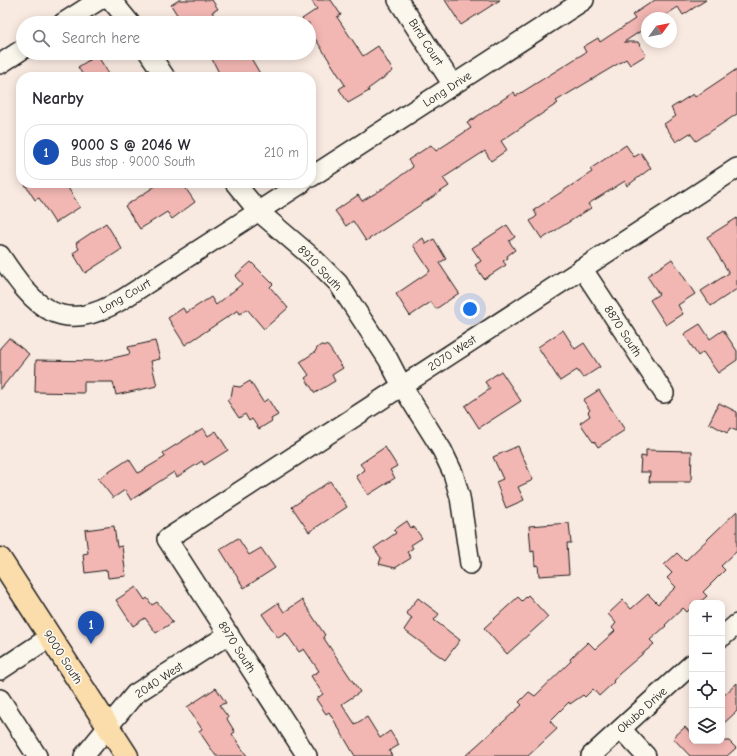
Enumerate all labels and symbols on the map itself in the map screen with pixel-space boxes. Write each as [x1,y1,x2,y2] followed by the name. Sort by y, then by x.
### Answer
[641,12,677,48] north arrow
[406,16,447,69] street label: Bird Court
[420,68,474,110] street label: Long Drive
[295,242,345,294] street label: 8910 South
[97,275,154,316] street label: Long Court
[460,299,480,319] your location
[601,303,645,359] street label: 8870 South
[425,332,479,374] street label: 2070 West
[78,611,104,644] pin: 1
[215,619,259,675] street label: 8970 South
[40,627,86,687] street label: 9000 South
[132,659,186,701] street label: 2040 West
[614,684,670,736] street label: Okubo Drive

